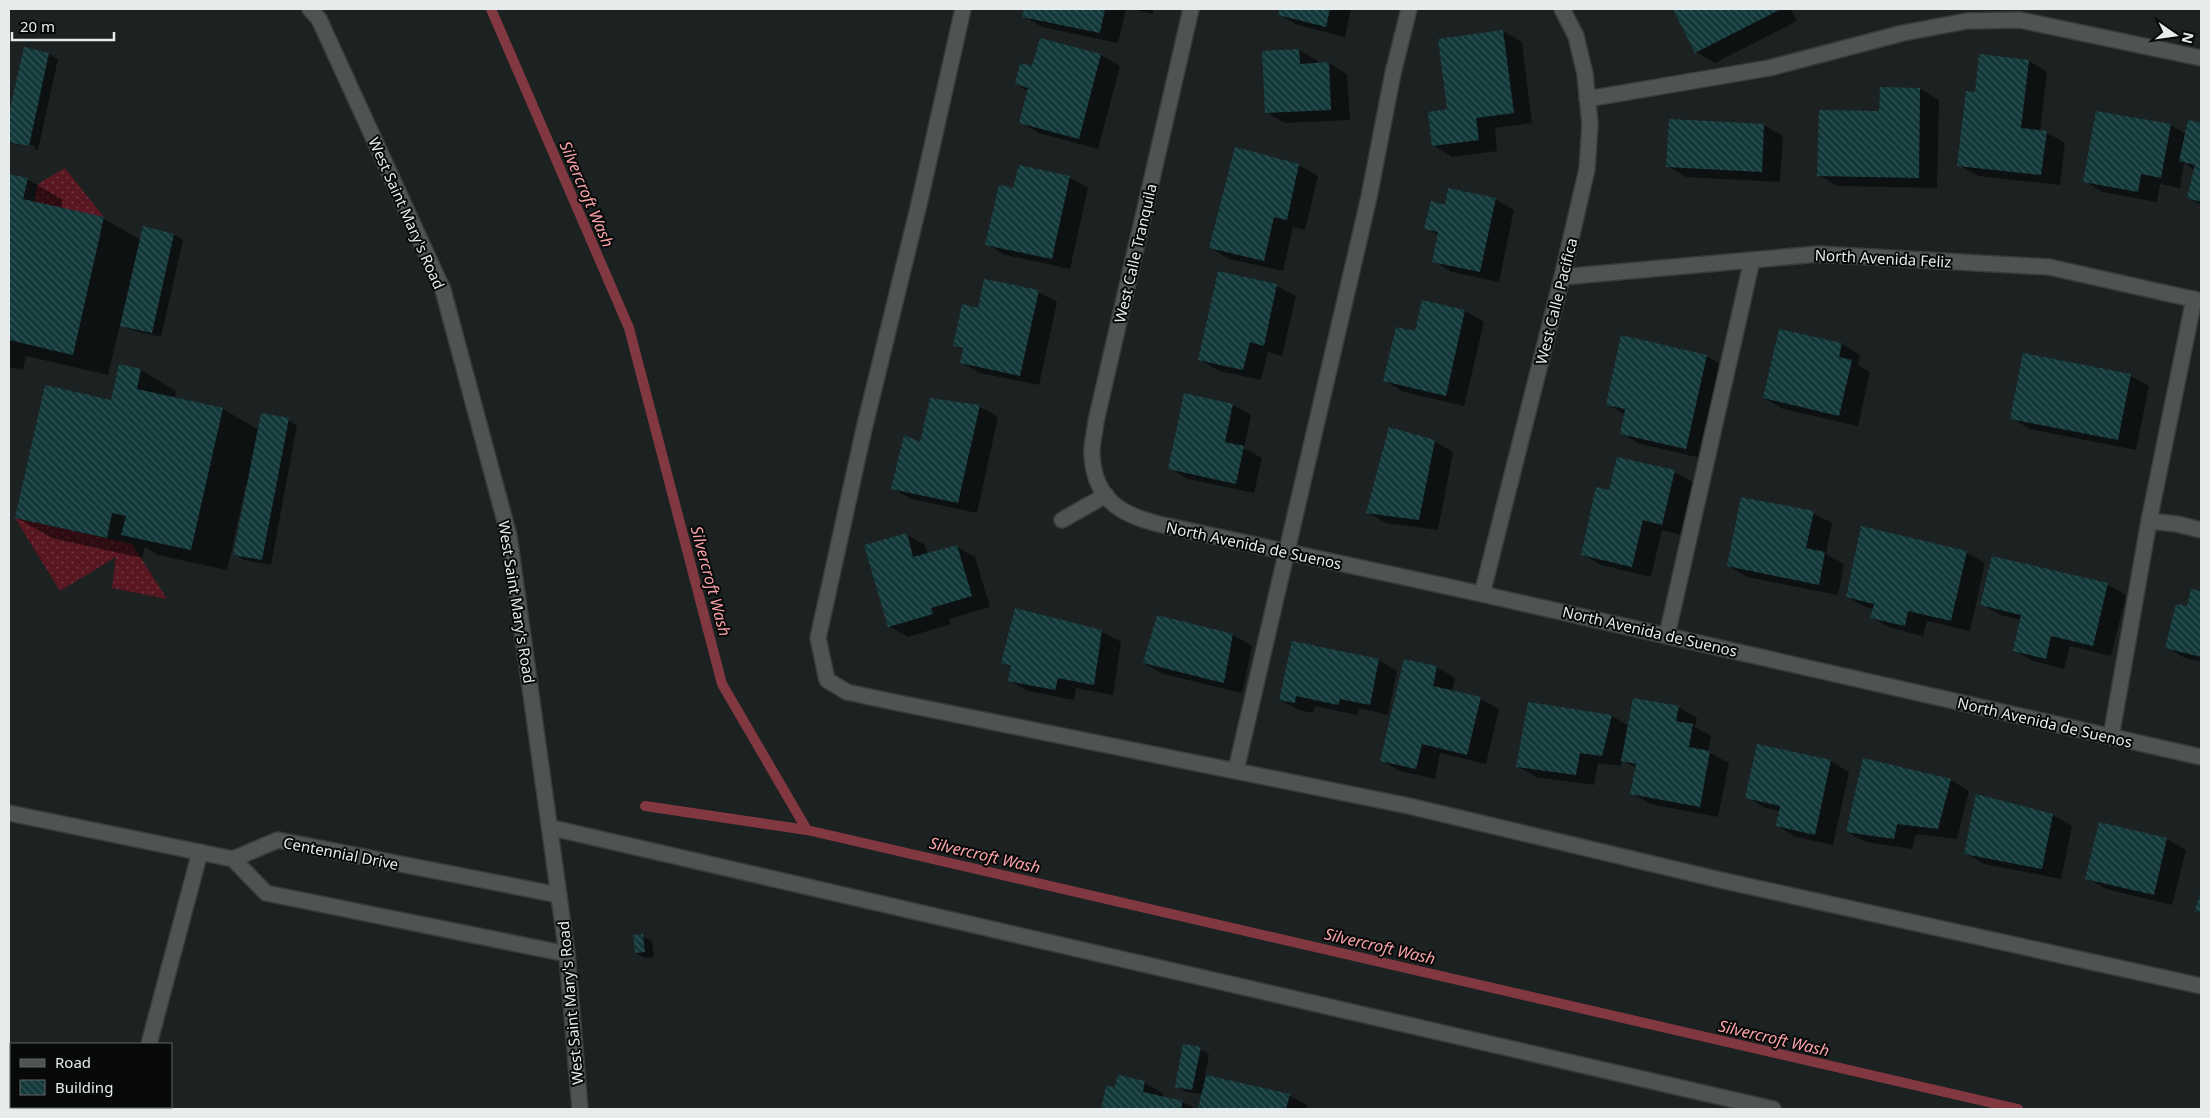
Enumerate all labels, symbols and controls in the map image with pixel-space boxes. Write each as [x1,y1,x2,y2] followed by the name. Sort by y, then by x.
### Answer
[12,10,115,42] scale bar
[2150,10,2200,60] north arrow
[20,16,55,36] text: 20 m
[2178,30,2199,46] text: N
[364,134,450,292] street label: West Saint Mary's Road
[555,138,619,250] water label: Silvercroft Wash
[1109,181,1161,325] street label: West Calle Tranquila
[1531,236,1581,366] street label: West Calle Pacifica
[1814,244,1952,272] street label: North Avenida Feliz
[1165,517,1343,573] street label: North Avenida de Suenos
[494,519,540,685] street label: West Saint Mary's Road
[686,523,736,639] water label: Silvercroft Wash
[1561,601,1739,661] street label: North Avenida de Suenos
[1956,692,2134,752] street label: North Avenida de Suenos
[282,832,400,874] street label: Centennial Drive
[927,832,1043,878] water label: Silvercroft Wash
[553,920,587,1086] street label: West Saint Mary's Road
[1322,923,1438,969] water label: Silvercroft Wash
[1716,1015,1832,1061] water label: Silvercroft Wash
[10,1043,172,1108] legend
[55,1052,91,1072] text: Road
[55,1077,113,1097] text: Building

